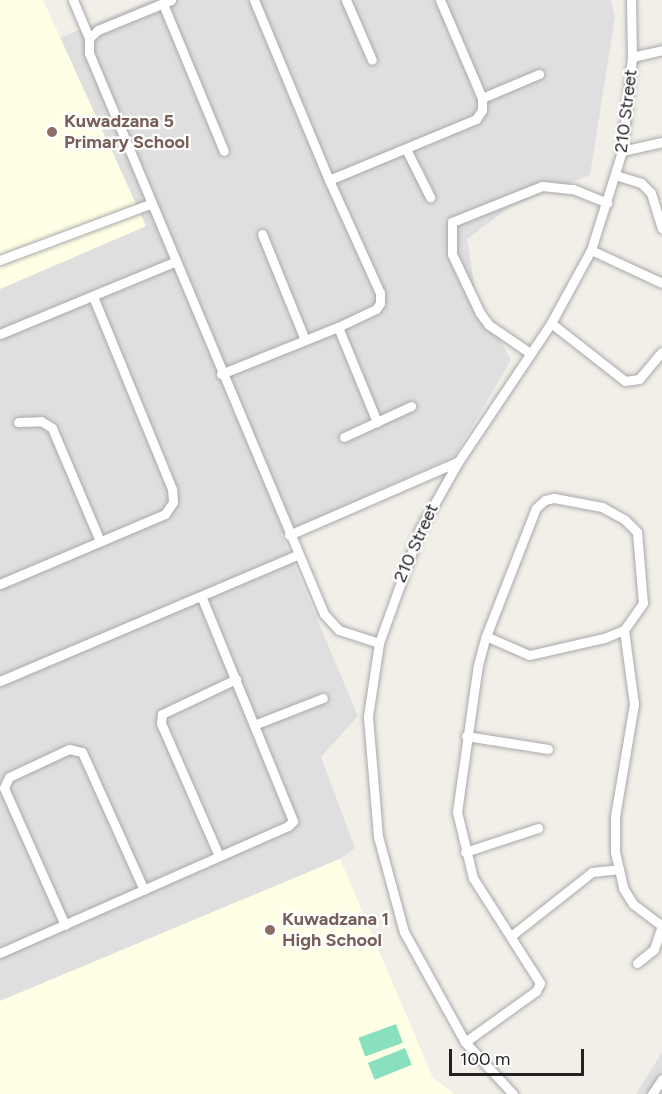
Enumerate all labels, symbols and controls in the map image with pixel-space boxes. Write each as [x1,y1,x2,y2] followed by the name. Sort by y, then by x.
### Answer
[610,68,642,154] street label: 210 Street
[64,111,189,154] place label: Kuwadzana 5 Primary School
[45,125,59,139] marker: Kuwadzana 5 Primary School
[389,500,443,586] street label: 210 Street
[282,909,389,952] place label: Kuwadzana 1 High School
[263,923,277,937] marker: Kuwadzana 1 High School
[452,1037,587,1075] scale bar
[460,1048,510,1070] text: 100 m

